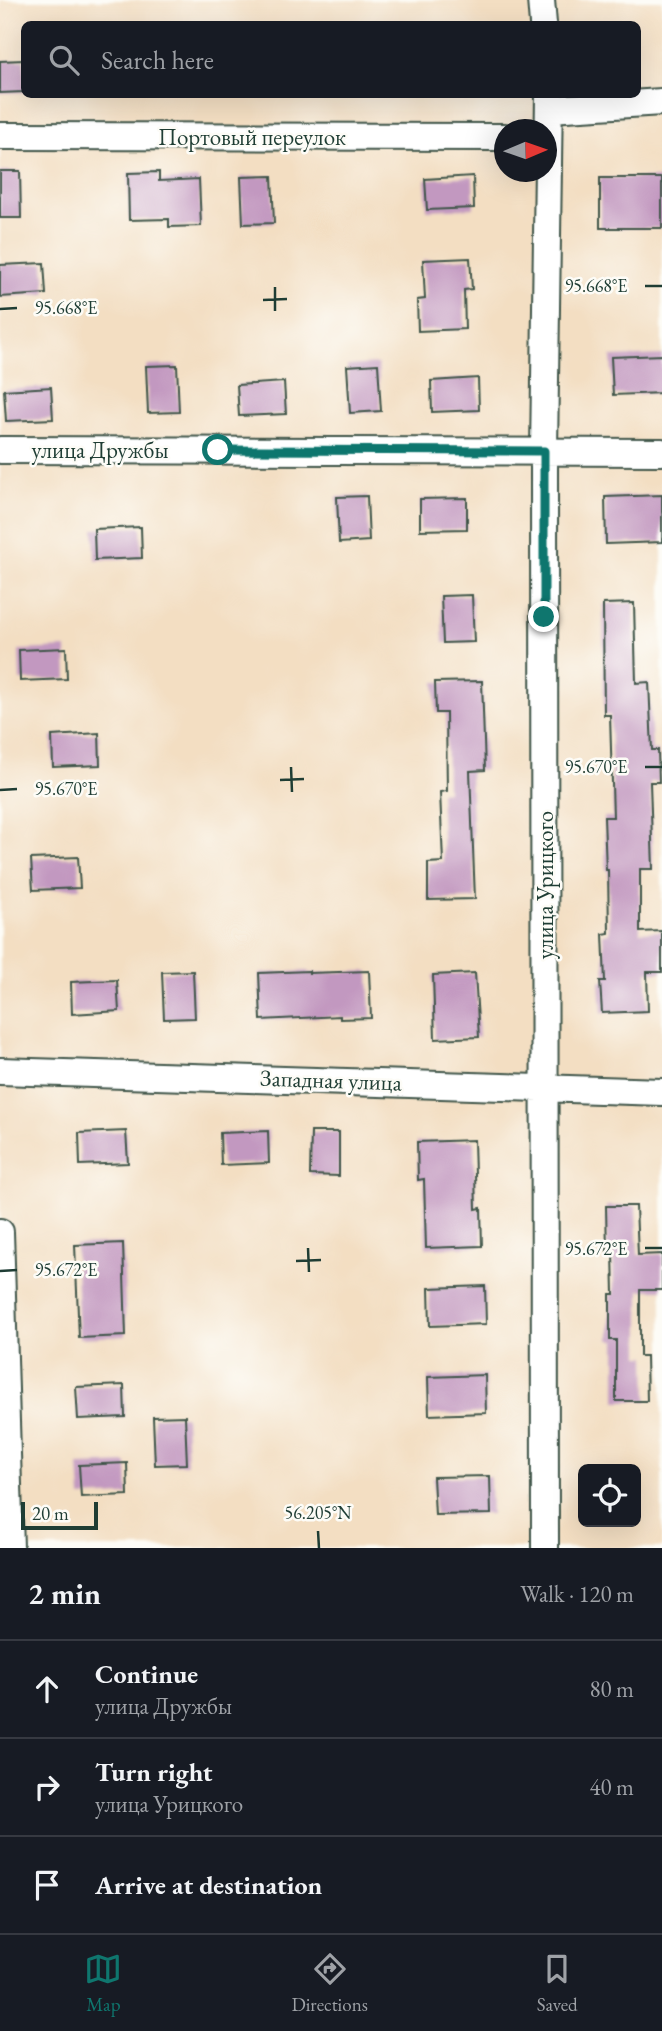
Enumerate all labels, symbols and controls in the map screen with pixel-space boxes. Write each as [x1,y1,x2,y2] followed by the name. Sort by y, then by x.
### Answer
[21,21,641,98] search box
[45,41,83,79] icon: search
[101,43,214,77] text: Search here
[494,119,557,182] north arrow
[158,122,346,152] street label: Портовый переулок
[565,274,627,297] text: 95.668°E
[35,296,97,319] text: 95.668°E
[202,434,233,465] route start
[31,435,169,465] street label: улица Дружбы
[528,601,559,632] route end
[565,755,627,778] text: 95.670°E
[35,777,97,800] text: 95.670°E
[530,811,560,959] street label: улица Урицкого
[260,1063,403,1097] street label: Западная улица
[565,1237,627,1260] text: 95.672°E
[35,1258,97,1281] text: 95.672°E
[578,1464,641,1527] map controls
[578,1464,641,1527] button: locate
[21,1499,98,1531] scale bar
[32,1501,69,1526] text: 20 m
[285,1501,352,1524] text: 56.205°N
[28,1574,101,1613] text: 2 min
[520,1579,634,1609] text: Walk · 120 m
[95,1657,198,1691] text: Continue
[28,1670,66,1708] icon: ahead
[589,1674,634,1704] text: 80 m
[95,1691,232,1721] text: улица Дружбы
[95,1755,213,1789] text: Turn right
[28,1768,66,1806] icon: right
[589,1772,634,1802] text: 40 m
[95,1789,243,1819] text: улица Урицкого
[28,1866,66,1904] icon: arrive
[95,1868,322,1902] text: Arrive at destination
[84,1950,122,2017] tab: Map
[291,1950,368,2017] tab: Directions
[537,1950,578,2017] tab: Saved

